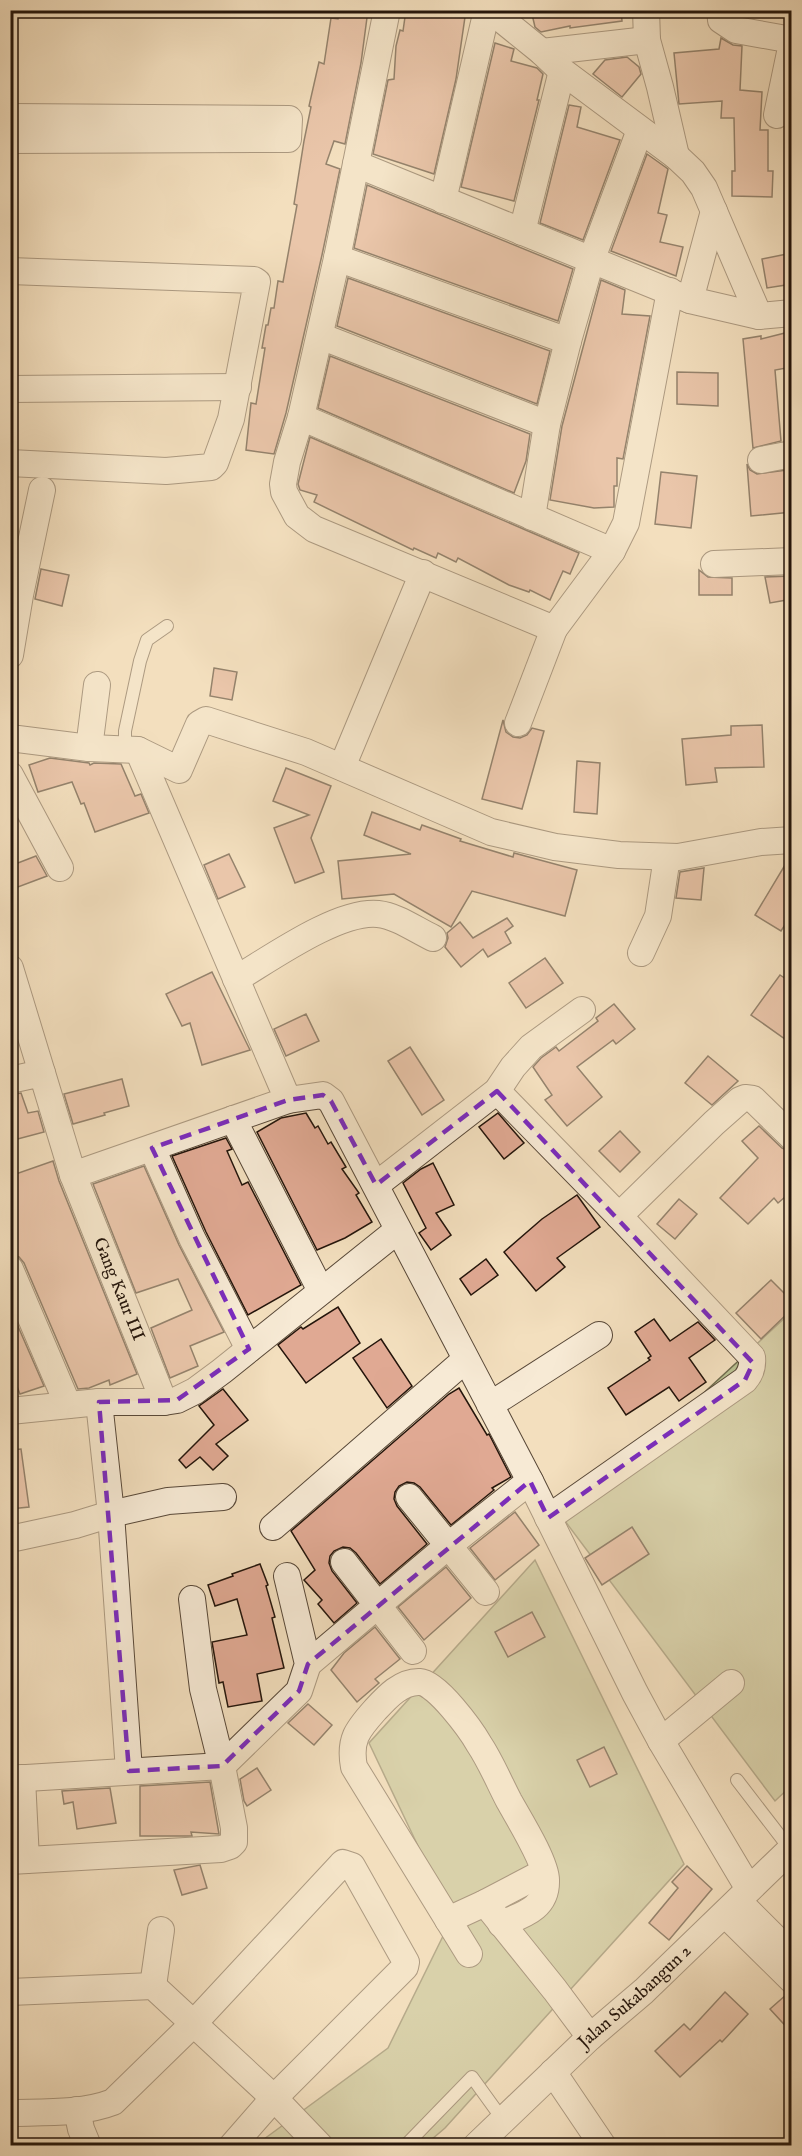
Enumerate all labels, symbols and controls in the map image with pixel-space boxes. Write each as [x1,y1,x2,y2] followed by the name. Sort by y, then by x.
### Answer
[88,1234,150,1344] street label: Gang Kaur III
[572,1940,696,2055] street label: Jalan Sukabangun 2

